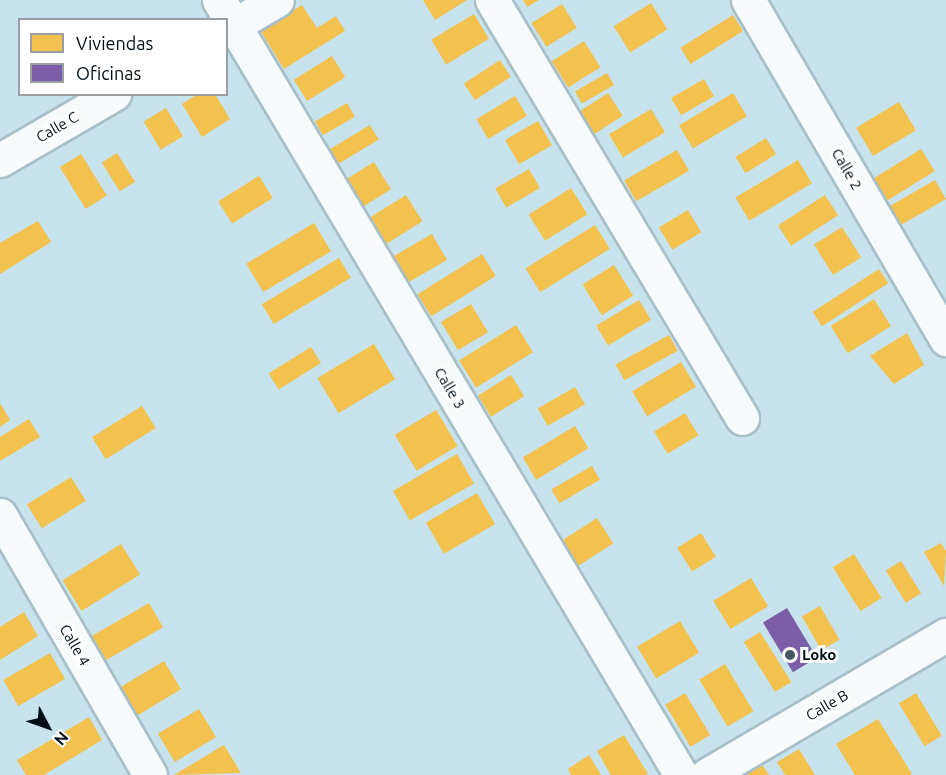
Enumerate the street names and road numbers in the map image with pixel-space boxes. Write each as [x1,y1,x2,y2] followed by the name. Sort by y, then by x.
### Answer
[33,108,81,146] street label: Calle C
[828,145,866,193] street label: Calle 2
[431,364,469,412] street label: Calle 3
[56,621,94,669] street label: Calle 4
[803,686,851,724] street label: Calle B

